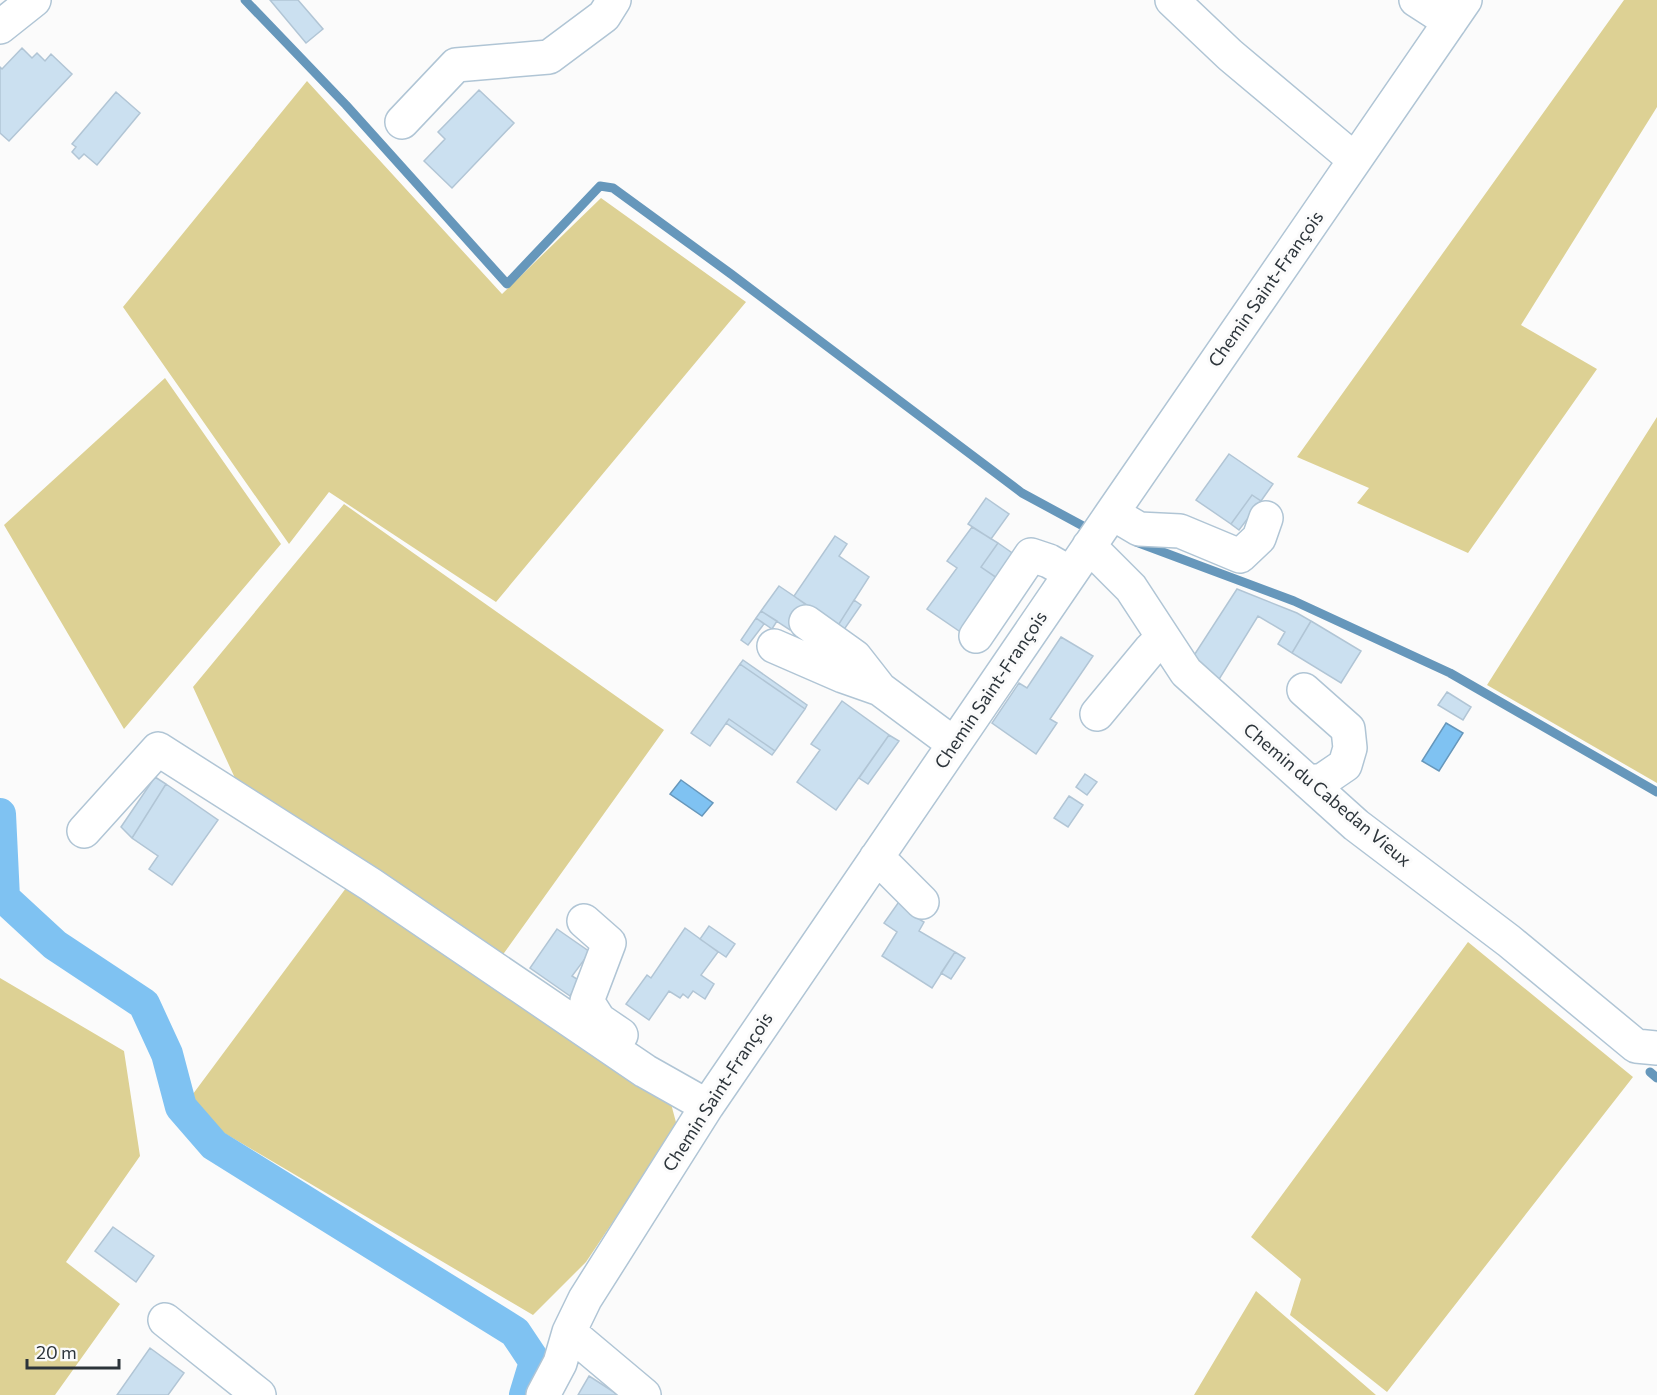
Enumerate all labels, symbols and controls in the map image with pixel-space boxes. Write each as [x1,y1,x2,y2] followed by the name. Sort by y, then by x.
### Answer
[1203,206,1327,371] street label: Chemin Saint-François
[929,606,1051,772] street label: Chemin Saint-François
[1239,718,1416,871] street label: Chemin du Cabedan Vieux
[657,1008,777,1175] street label: Chemin Saint-François
[27,1332,118,1370] scale bar
[36,1341,77,1363] text: 20 m

